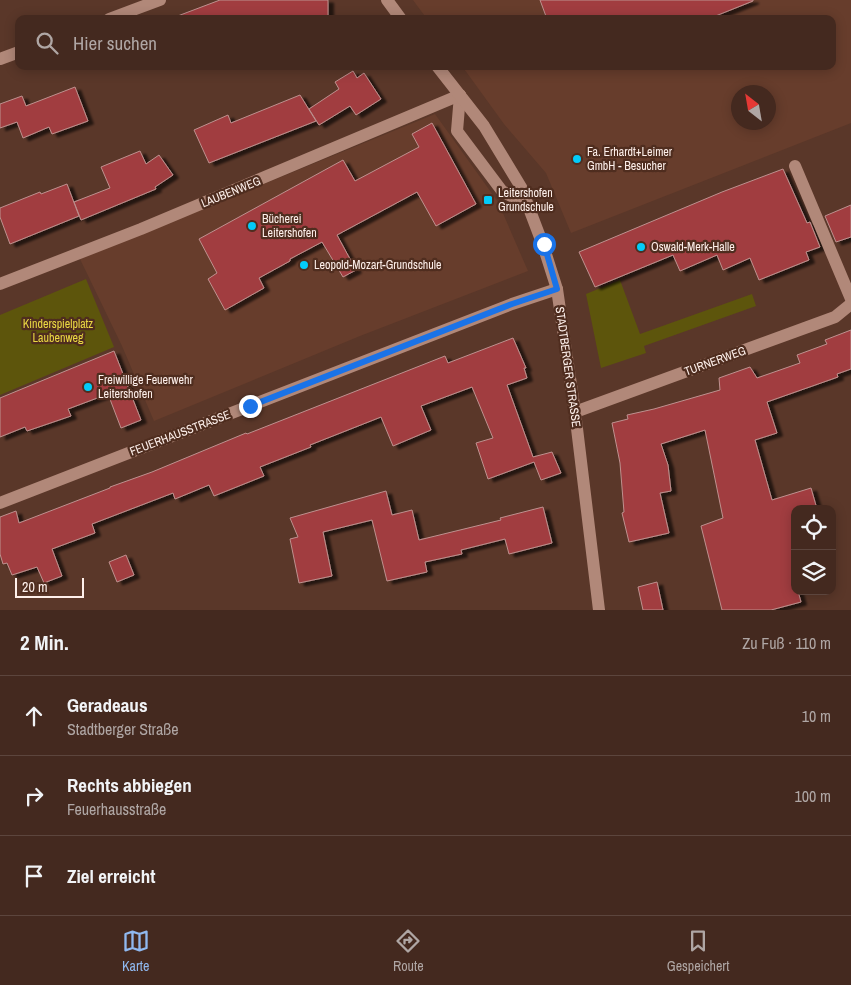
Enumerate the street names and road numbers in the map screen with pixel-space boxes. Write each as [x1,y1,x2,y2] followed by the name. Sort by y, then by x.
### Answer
[199,173,263,211] street label: LAUBENWEG
[552,306,584,428] street label: STADTBERGER STRASSE
[682,342,748,380] street label: TURNERWEG
[127,406,233,460] street label: FEUERHAUSSTRASSE

